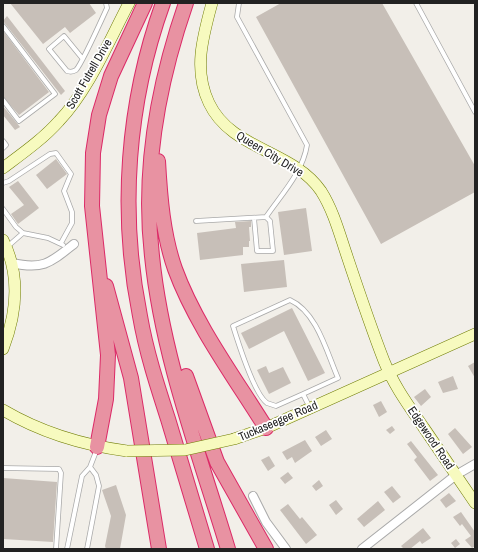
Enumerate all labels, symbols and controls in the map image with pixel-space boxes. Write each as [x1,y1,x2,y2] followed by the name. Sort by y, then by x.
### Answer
[62,36,116,112] street label: Scott Futrell Drive
[233,128,307,180] street label: Queen City Drive
[236,397,320,445] street label: Tuckaseegee Road
[404,403,458,473] street label: Edgewood Road

